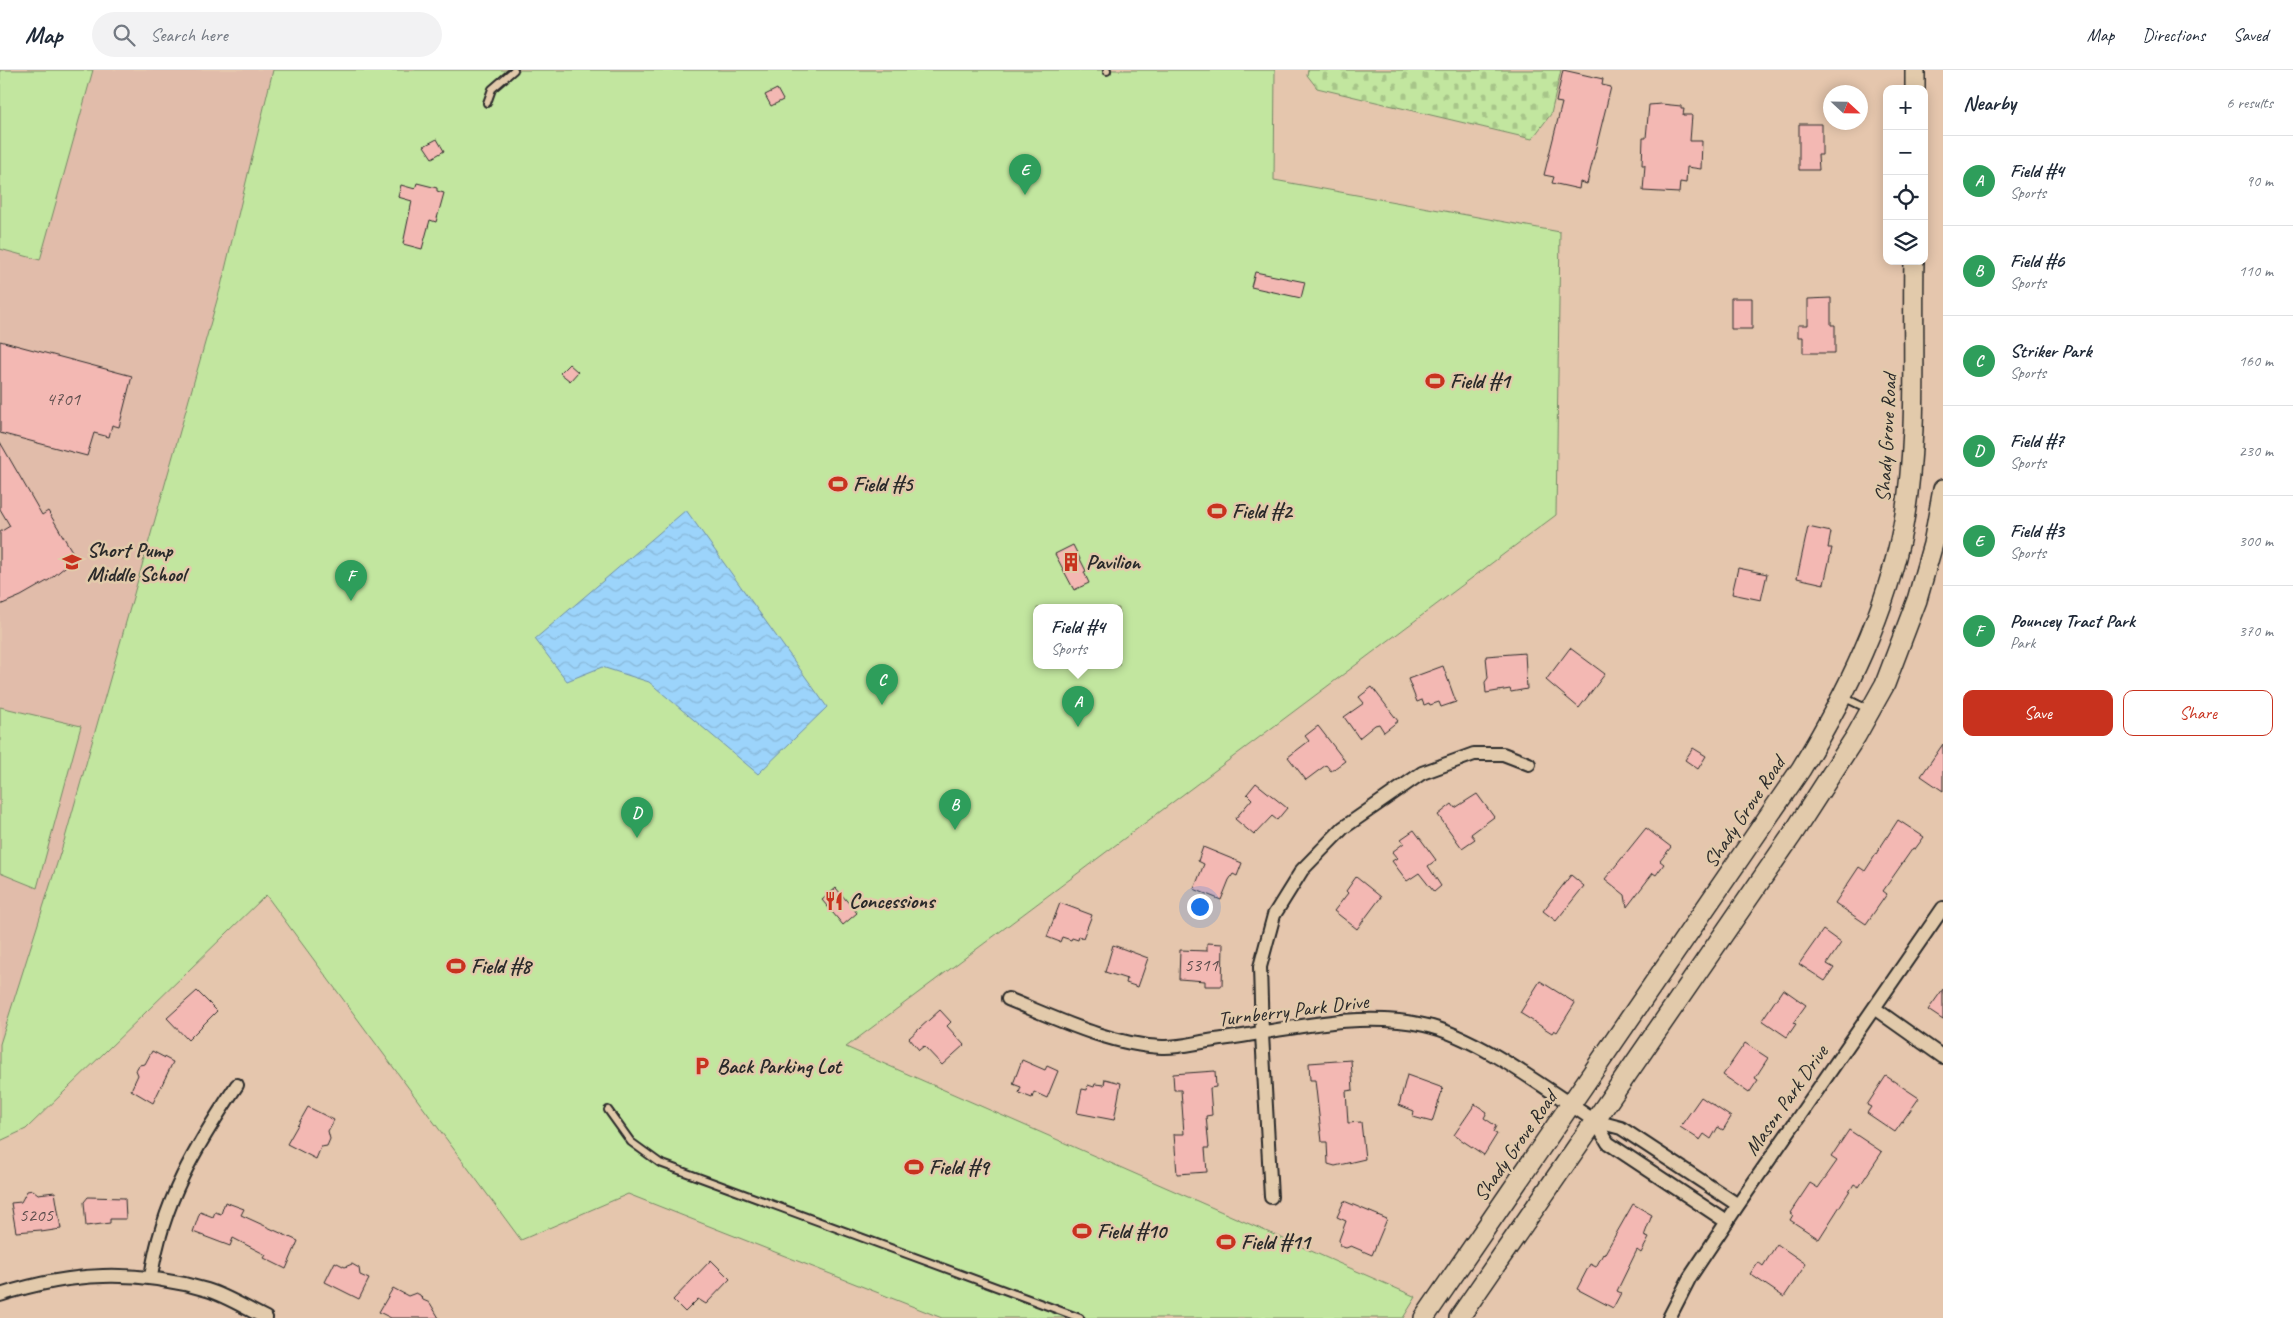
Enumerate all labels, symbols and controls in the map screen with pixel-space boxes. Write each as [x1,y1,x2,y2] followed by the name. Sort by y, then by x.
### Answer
[92,12,442,57] search box
[25,20,62,50] text: Map
[110,21,138,49] icon: search
[150,23,228,47] text: Search here
[2087,24,2114,46] text: Map
[2142,24,2205,46] text: Directions
[2233,24,2268,46] text: Saved
[1823,85,1868,130] north arrow
[1883,85,1928,265] map controls
[1883,85,1928,130] button: +
[1963,90,2016,116] text: Nearby
[2226,93,2273,113] text: 6 results
[1883,130,1928,175] button: −
[1009,154,1041,195] pin: E
[2010,159,2064,183] text: Field #4
[1975,171,1983,191] text: A
[2246,171,2273,191] text: 90 m
[1883,175,1928,220] button: locate
[2010,183,2046,203] text: Sports
[1883,220,1928,265] button: layers
[2010,249,2064,273] text: Field #6
[1975,261,1983,281] text: B
[2239,261,2273,281] text: 110 m
[2010,273,2046,293] text: Sports
[2010,339,2092,363] text: Striker Park
[1975,351,1983,371] text: C
[2239,351,2273,371] text: 160 m
[2010,363,2046,383] text: Sports
[1450,368,1512,394] place label: Field #1
[1424,370,1446,392] sports icon: Field #1
[1870,370,1902,503] street label: Shady Grove Road
[46,387,82,411] house number: 4701
[2010,429,2064,453] text: Field #7
[1974,441,1984,461] text: D
[2239,441,2273,461] text: 230 m
[2010,453,2046,473] text: Sports
[853,471,914,497] place label: Field #5
[827,473,849,495] sports icon: Field #5
[1232,498,1294,524] place label: Field #2
[1206,500,1228,522] sports icon: Field #2
[2010,519,2064,543] text: Field #3
[1975,531,1983,551] text: E
[2239,531,2273,551] text: 300 m
[87,537,190,587] place label: Short Pump Middle School
[2010,543,2046,563] text: Sports
[1086,549,1141,575] place label: Pavilion
[61,551,83,573] school or university icon: Short Pump Middle School
[1060,551,1082,573] building icon: Pavilion
[335,560,367,601] pin: F
[1033,604,1123,669] popup
[2010,609,2135,633] text: Pouncey Tract Park
[1051,615,1105,639] text: Field #4
[1975,621,1983,641] text: F
[2239,621,2273,641] text: 370 m
[2010,633,2035,653] text: Park
[1051,639,1087,659] text: Sports
[866,664,898,705] pin: C
[1062,686,1094,727] pin: A
[1963,690,2113,736] button: Save
[2123,690,2273,736] button: Share
[1697,749,1792,873] street label: Shady Grove Road
[939,789,971,830] pin: B
[621,797,653,838] pin: D
[849,888,937,914] place label: Concessions
[823,890,845,912] restaurant icon: Concessions
[1187,894,1213,920] your location
[471,953,533,979] place label: Field #8
[1184,953,1220,977] house number: 5311
[445,955,467,977] sports icon: Field #8
[1216,988,1371,1032] street label: Turnberry Park Drive
[1738,1039,1834,1160] street label: Mason Park Drive
[717,1053,843,1079] place label: Back Parking Lot
[691,1055,713,1077] parking icon: Back Parking Lot
[1467,1084,1564,1206] street label: Shady Grove Road
[929,1154,991,1180] place label: Field #9
[903,1156,925,1178] sports icon: Field #9
[19,1203,55,1227] house number: 5205
[1097,1218,1169,1244] place label: Field #10
[1071,1220,1093,1242] sports icon: Field #10
[1241,1229,1313,1255] place label: Field #11
[1215,1231,1237,1253] sports icon: Field #11

